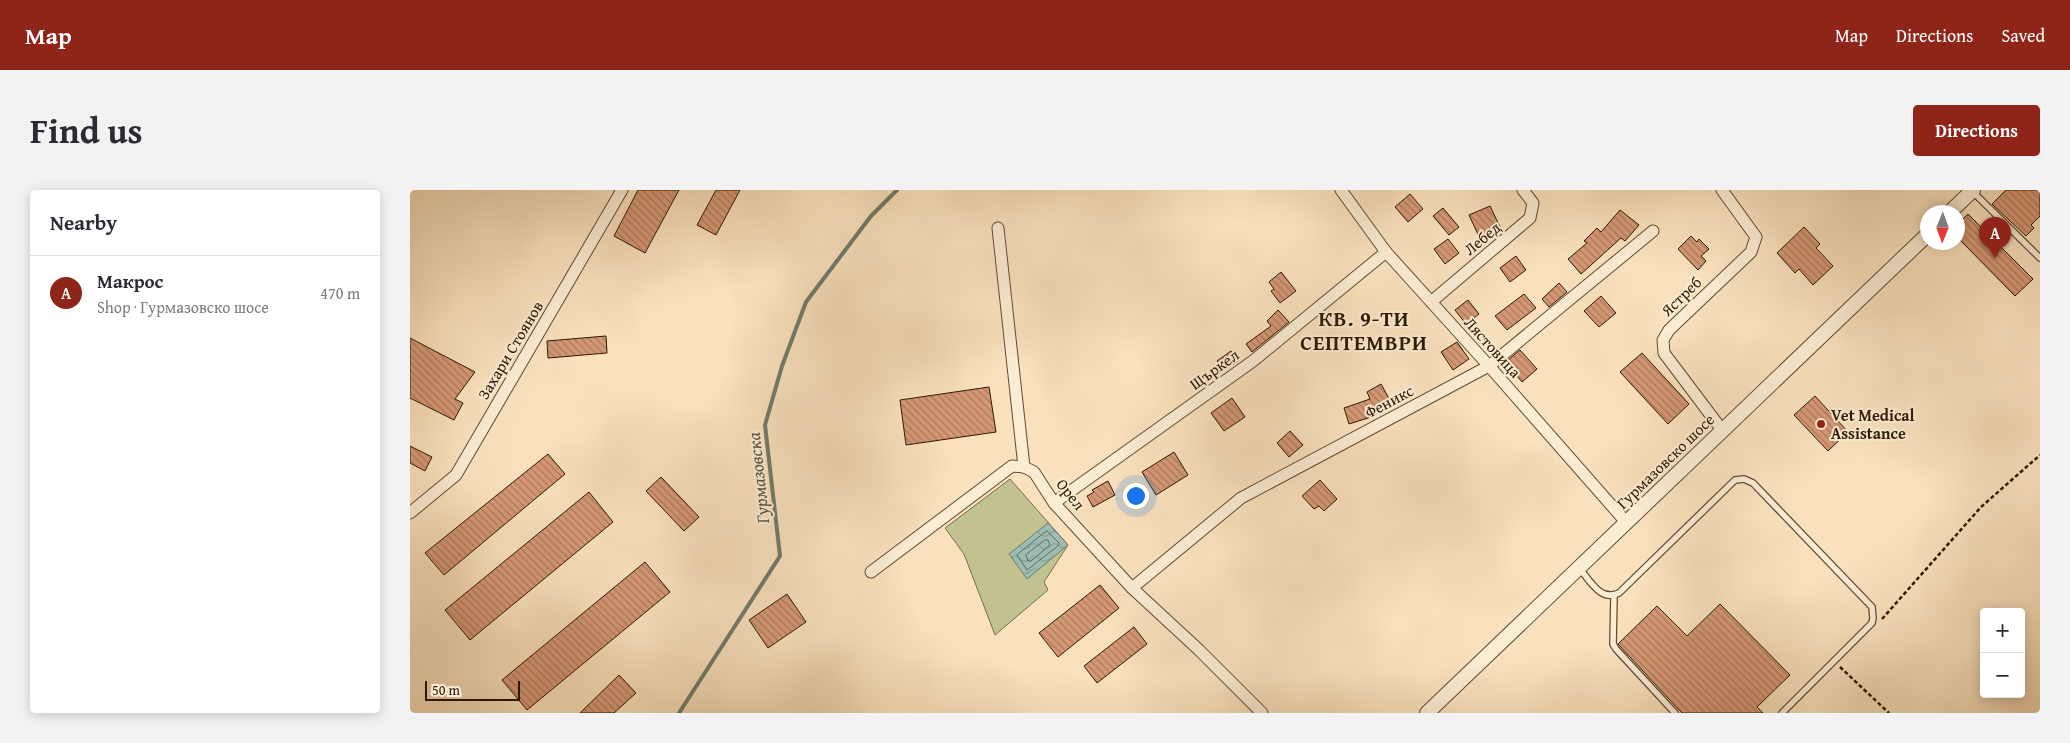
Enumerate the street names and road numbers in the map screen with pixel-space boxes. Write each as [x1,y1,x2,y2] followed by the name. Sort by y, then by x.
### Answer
[1458,215,1506,261] street label: Лебед
[1654,271,1707,322] street label: Ястреб
[471,296,549,404] street label: Захари Стоянов
[1459,311,1527,383] street label: Лястовица
[1184,343,1244,395] street label: Щъркел
[1360,378,1418,424] street label: Феникс
[1610,408,1720,514] street label: Гурмазовско шосе
[1051,473,1091,515] street label: Орел

